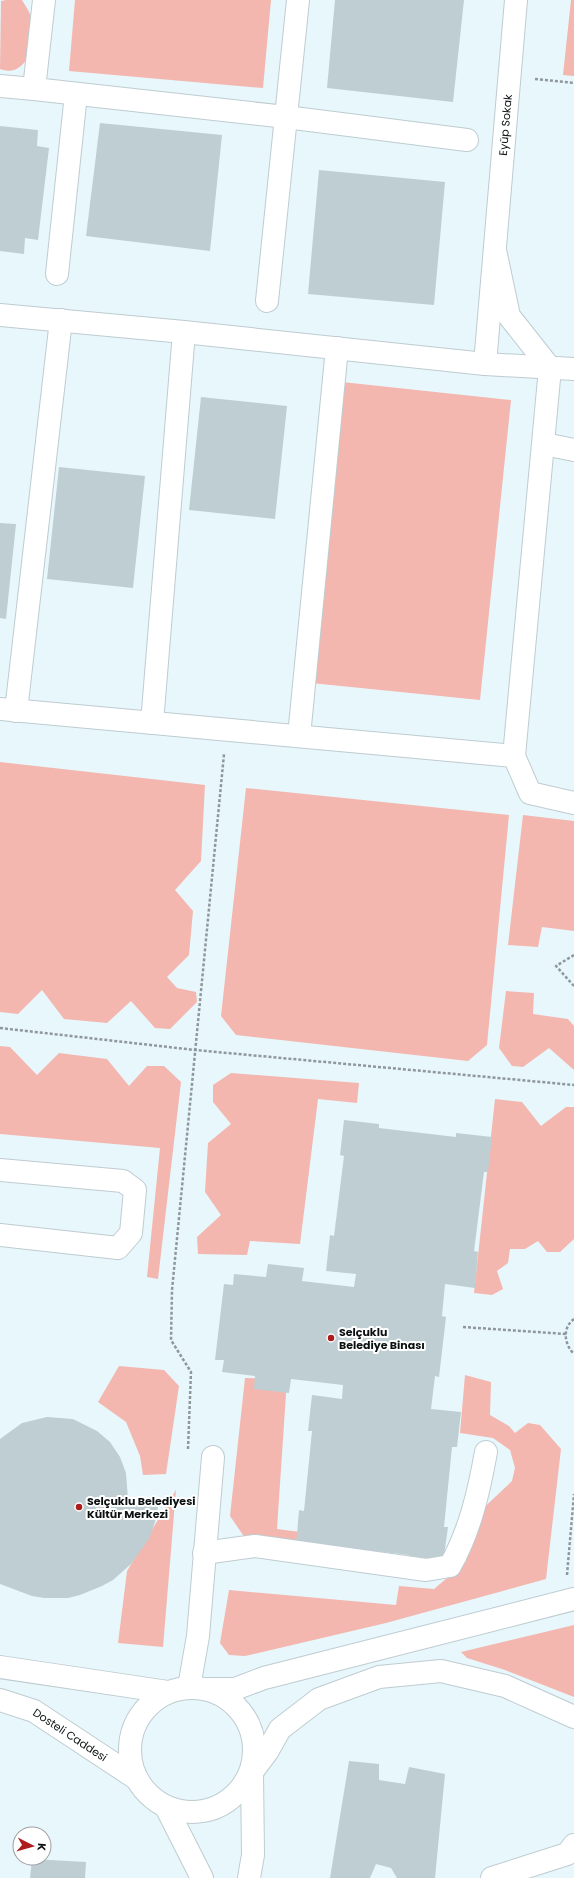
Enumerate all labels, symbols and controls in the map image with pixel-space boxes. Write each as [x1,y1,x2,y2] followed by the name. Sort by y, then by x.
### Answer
[495,93,516,156] street label: Eyüp Sokak
[339,1324,425,1353] place label: Selçuklu Belediye Binası
[326,1333,336,1343] marker: Selçuklu Belediye Binası
[87,1493,196,1522] place label: Selçuklu Belediyesi Kültür Merkezi
[74,1502,84,1512] marker: Selçuklu Belediyesi Kültür Merkezi
[30,1704,111,1765] street label: Dosteli Caddesi
[12,1826,52,1866] north arrow
[34,1842,50,1852] text: K

